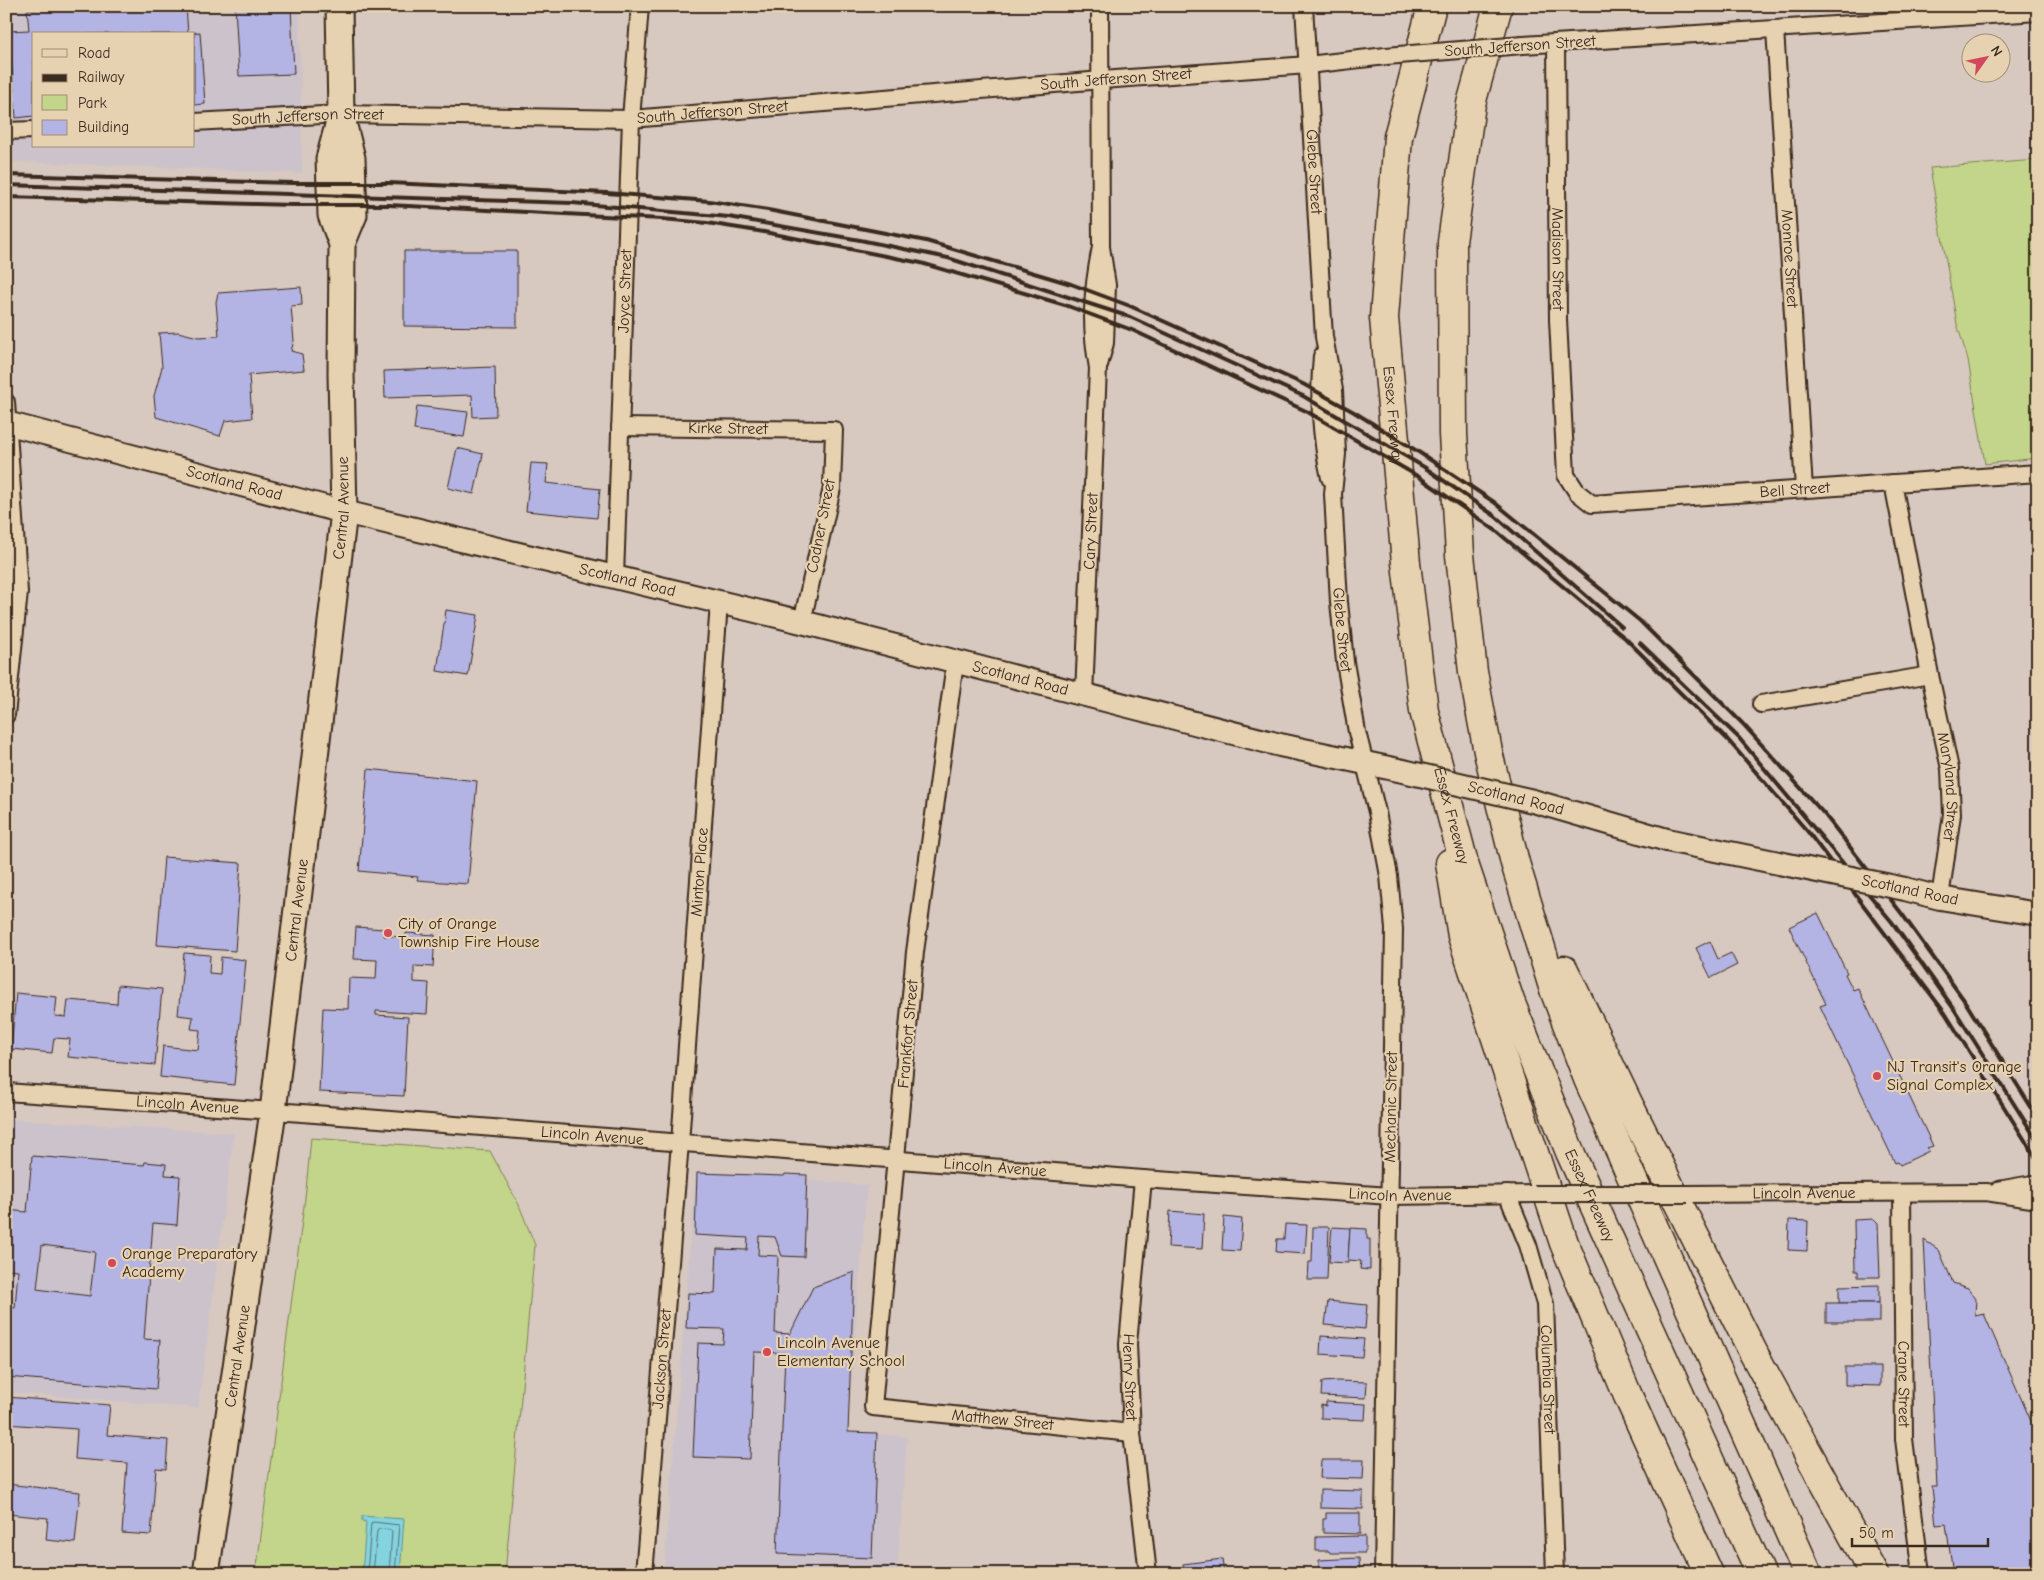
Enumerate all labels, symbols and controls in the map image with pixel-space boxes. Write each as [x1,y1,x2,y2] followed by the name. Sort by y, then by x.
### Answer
[32,32,195,148] legend
[1444,32,1597,60] street label: South Jefferson Street
[1962,32,2012,82] north arrow
[1987,43,2006,60] text: N
[78,44,110,62] text: Road
[1040,64,1193,94] street label: South Jefferson Street
[78,68,125,86] text: Railway
[78,94,107,112] text: Park
[636,97,789,127] street label: South Jefferson Street
[232,105,384,129] street label: South Jefferson Street
[78,118,129,136] text: Building
[1302,129,1326,215] street label: Glebe Street
[1548,207,1567,311] street label: Madison Street
[1777,209,1802,309] street label: Monroe Street
[615,249,635,333] street label: Joyce Street
[1379,365,1406,467] street label: Essex Freeway
[688,419,768,438] street label: Kirke Street
[329,456,353,560] street label: Central Avenue
[184,462,284,504] street label: Scotland Road
[803,477,839,575] street label: Codner Street
[1759,478,1831,501] street label: Bell Street
[1080,492,1102,570] street label: Cary Street
[577,560,677,600] street label: Scotland Road
[1329,587,1356,674] street label: Glebe Street
[970,657,1070,699] street label: Scotland Road
[1933,730,1961,843] street label: Maryland Street
[1430,765,1473,867] street label: Essex Freeway
[1466,777,1566,819] street label: Scotland Road
[687,827,712,917] street label: Minton Place
[282,858,312,963] street label: Central Avenue
[1860,871,1960,909] street label: Scotland Road
[398,915,539,951] place label: City of Orange Township Fire House
[382,927,394,939] marker: City of Orange Township Fire House
[894,978,922,1089] street label: Frankfort Street
[1381,1051,1401,1163] street label: Mechanic Street
[1887,1058,2022,1094] place label: NJ Transit's Orange Signal Complex
[1871,1070,1883,1082] marker: NJ Transit's Orange Signal Complex
[135,1092,240,1118] street label: Lincoln Avenue
[540,1123,645,1149] street label: Lincoln Avenue
[1561,1146,1619,1246] street label: Essex Freeway
[943,1154,1047,1180] street label: Lincoln Avenue
[1348,1184,1452,1205] street label: Lincoln Avenue
[1752,1184,1856,1203] street label: Lincoln Avenue
[122,1245,258,1281] place label: Orange Preparatory Academy
[106,1257,118,1269] marker: Orange Preparatory Academy
[221,1304,254,1409] street label: Central Avenue
[649,1308,675,1410] street label: Jackson Street
[1537,1325,1559,1435] street label: Columbia Street
[1119,1333,1140,1422] street label: Henry Street
[777,1334,905,1370] place label: Lincoln Avenue Elementary School
[1894,1341,1913,1428] street label: Crane Street
[761,1346,773,1358] marker: Lincoln Avenue Elementary School
[951,1406,1055,1434] street label: Matthew Street
[1852,1515,1988,1547] scale bar
[1859,1524,1894,1542] text: 50 m

